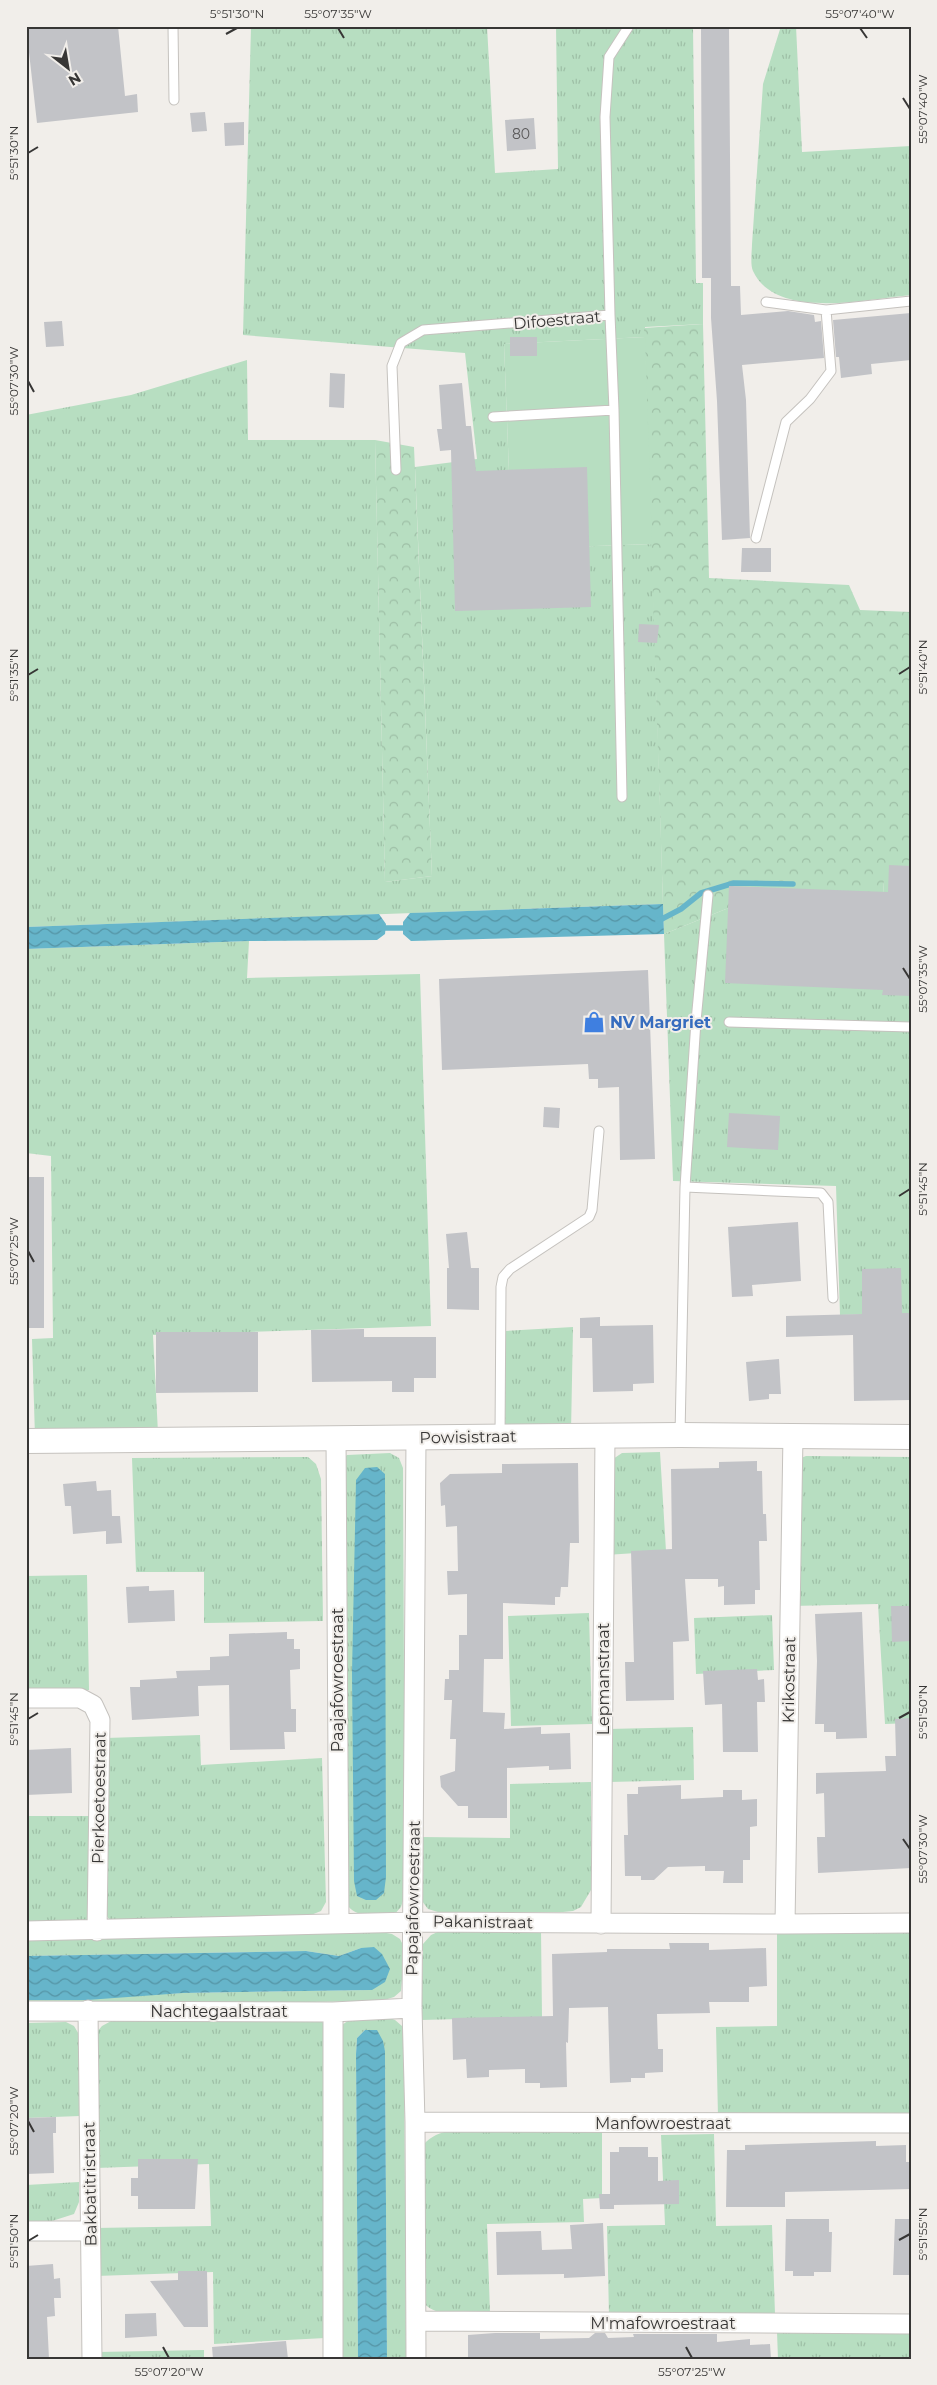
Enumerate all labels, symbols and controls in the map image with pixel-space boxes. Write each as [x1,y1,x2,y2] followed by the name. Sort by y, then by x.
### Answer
[210,6,264,21] text: 5°51'30"N
[304,6,372,21] text: 55°07'35"W
[825,6,895,21] text: 55°07'40"W
[42,42,92,92] north arrow
[65,69,84,90] text: N
[915,74,930,144] text: 55°07'40"W
[512,125,530,143] house number: 80
[6,126,21,180] text: 5°51'30"N
[512,307,602,333] street label: Difoestraat
[6,347,21,415] text: 55°07'30"W
[915,639,930,695] text: 5°51'40"N
[6,648,21,702] text: 5°51'35"N
[915,945,930,1013] text: 55°07'35"W
[581,1009,607,1035] shop icon: NV Margriet
[610,1013,711,1032] place label: NV Margriet
[915,1162,930,1216] text: 5°51'45"N
[6,1217,21,1285] text: 55°07'25"W
[419,1427,517,1447] street label: Powisistraat
[328,1607,347,1752] street label: Paajafowroestraat
[594,1622,613,1735] street label: Lepmanstraat
[779,1636,799,1723] street label: Krikostraat
[915,1685,930,1739] text: 5°51'50"N
[6,1692,21,1746] text: 5°51'45"N
[88,1731,110,1864] street label: Pierkoetoestraat
[915,1815,930,1883] text: 55°07'30"W
[402,1820,424,1976] street label: Papajafowroestraat
[433,1912,534,1932] street label: Pakanistraat
[150,2002,288,2021] street label: Nachtegaalstraat
[6,2086,21,2156] text: 55°07'20"W
[595,2114,732,2133] street label: Manfowroestraat
[79,2121,101,2246] street label: Bakbatitristraat
[915,2207,930,2261] text: 5°51'55"N
[6,2214,21,2268] text: 5°51'50"N
[590,2314,736,2333] street label: M'mafowroestraat
[134,2364,204,2379] text: 55°07'20"W
[658,2364,726,2379] text: 55°07'25"W

